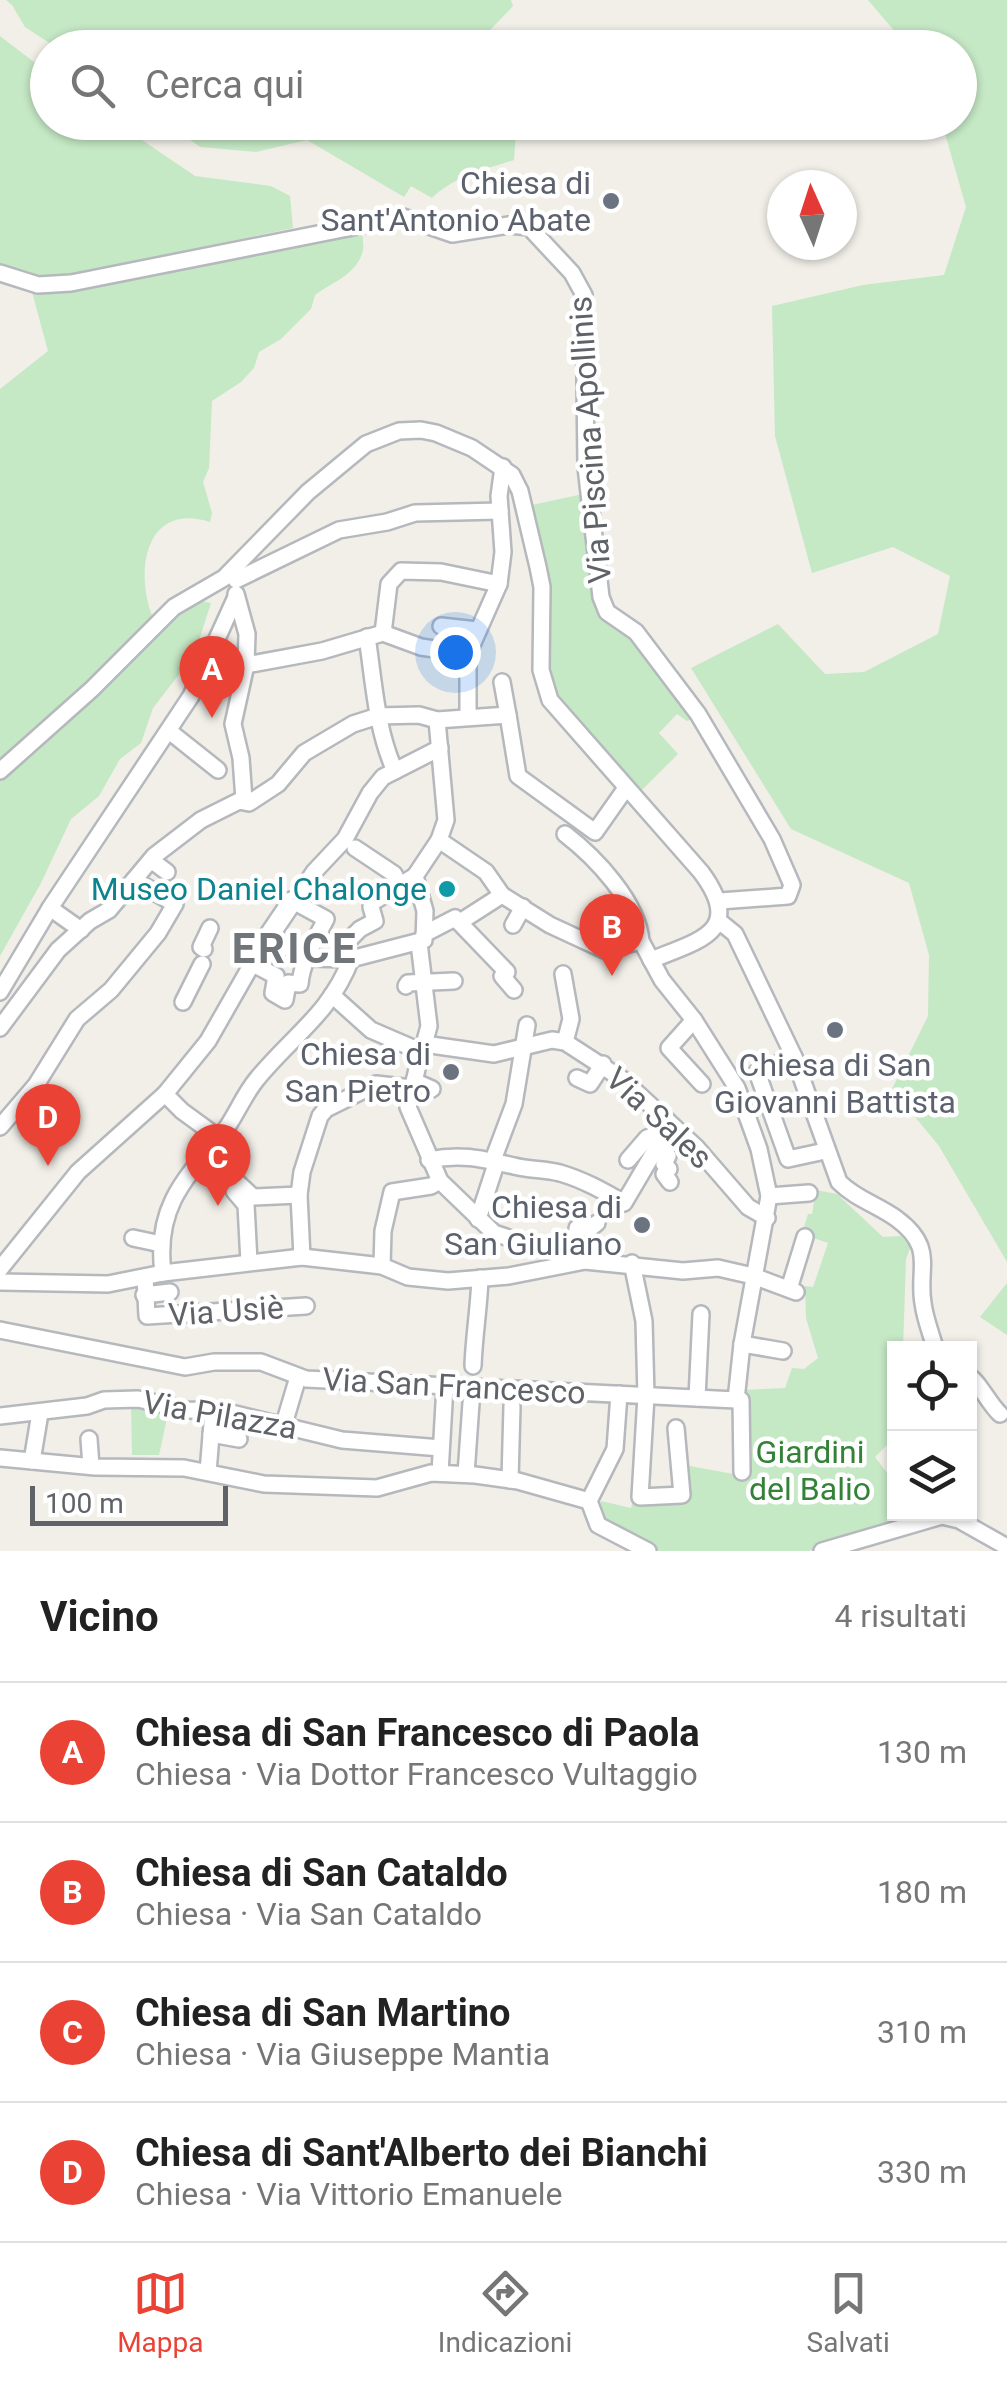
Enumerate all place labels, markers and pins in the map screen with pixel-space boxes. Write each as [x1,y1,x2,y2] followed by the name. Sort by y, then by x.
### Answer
[320,164,591,239] place label: Chiesa di Sant'Antonio Abate
[600,190,622,212] marker: Chiesa di Sant'Antonio Abate
[180,636,244,718] pin: A
[91,870,427,908] place label: Museo Daniel Chalonge
[436,878,458,900] marker: Museo Daniel Chalonge
[580,894,644,976] pin: B
[824,1019,846,1041] marker: Chiesa di San Giovanni Battista
[285,1035,431,1110] place label: Chiesa di San Pietro
[714,1046,956,1121] place label: Chiesa di San Giovanni Battista
[440,1061,462,1083] marker: Chiesa di San Pietro
[15,1084,80,1166] pin: D
[186,1124,250,1206] pin: C
[444,1188,622,1263] place label: Chiesa di San Giuliano
[631,1214,653,1236] marker: Chiesa di San Giuliano

